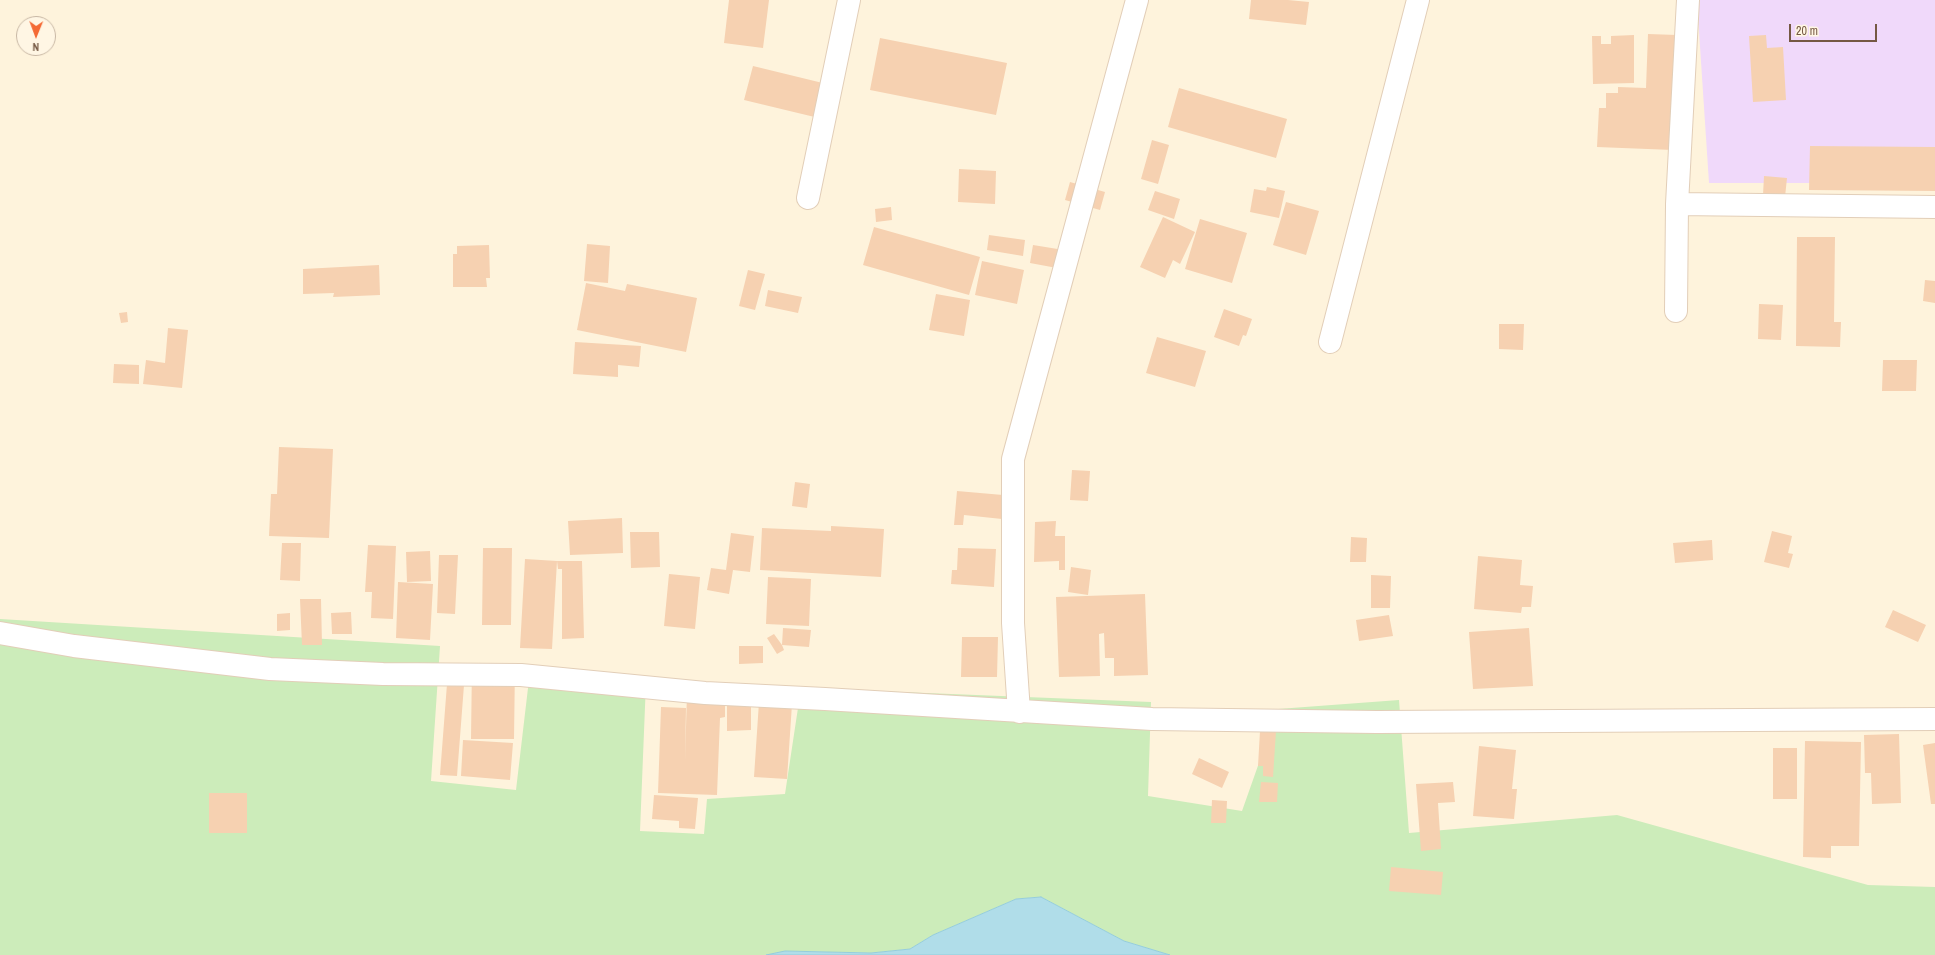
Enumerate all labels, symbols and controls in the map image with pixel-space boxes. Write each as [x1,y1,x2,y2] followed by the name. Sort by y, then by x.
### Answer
[16,16,56,56] north arrow
[1791,16,1879,42] scale bar
[1796,23,1818,39] text: 20 m
[32,40,39,54] text: N

